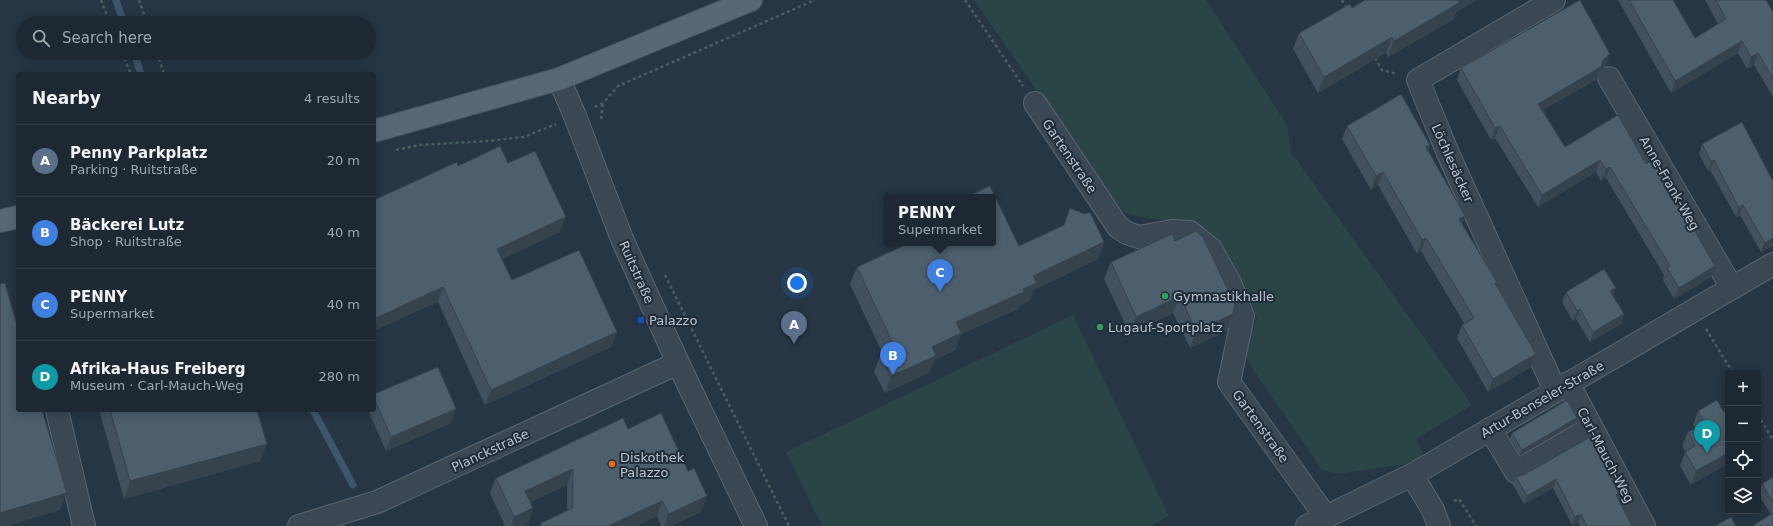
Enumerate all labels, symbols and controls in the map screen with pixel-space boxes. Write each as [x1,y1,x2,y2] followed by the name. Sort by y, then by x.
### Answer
[16,16,376,60] search box
[30,27,52,49] icon: search
[62,29,152,47] text: Search here
[32,88,101,108] text: Nearby
[304,91,360,106] text: 4 results
[1039,116,1100,196] street label: Gartenstraße
[1429,122,1477,205] street label: Löchlesäcker
[1637,134,1703,233] street label: Anne-Frank-Weg
[70,144,208,162] text: Penny Parkplatz
[40,153,50,168] text: A
[327,153,360,168] text: 20 m
[70,162,197,177] text: Parking · Ruitstraße
[884,194,996,246] popup
[898,204,955,222] text: PENNY
[70,216,184,234] text: Bäckerei Lutz
[898,222,982,237] text: Supermarket
[40,225,50,240] text: B
[327,225,360,240] text: 40 m
[70,234,182,249] text: Shop · Ruitstraße
[616,239,657,306] street label: Ruitstraße
[927,259,953,292] pin: C
[787,273,807,293] your location
[70,288,127,306] text: PENNY
[1173,289,1274,304] place label: Gymnastikhalle
[1160,291,1170,301] marker: Gymnastikhalle
[40,297,50,312] text: C
[327,297,360,312] text: 40 m
[70,306,154,321] text: Supermarket
[781,311,807,344] pin: A
[649,313,697,328] place label: Palazzo
[636,315,646,325] marker: Palazzo
[1108,320,1223,335] place label: Lugauf-Sportplatz
[1095,322,1105,332] marker: Lugauf-Sportplatz
[880,342,906,375] pin: B
[1478,358,1607,441] street label: Artur-Benseler-Straße
[70,360,246,378] text: Afrika-Haus Freiberg
[40,369,50,384] text: D
[318,369,360,384] text: 280 m
[1725,370,1761,514] map controls
[1725,370,1761,406] button: +
[70,378,244,393] text: Museum · Carl-Mauch-Weg
[1229,387,1292,466] street label: Gartenstraße
[1574,405,1637,506] street label: Carl-Mauch-Weg
[1725,406,1761,442] button: −
[1694,420,1720,453] pin: D
[449,426,531,475] street label: Planckstraße
[1725,442,1761,478] button: locate
[620,450,685,480] place label: Diskothek Palazzo
[607,459,617,469] marker: Diskothek Palazzo
[1725,478,1761,514] button: layers

